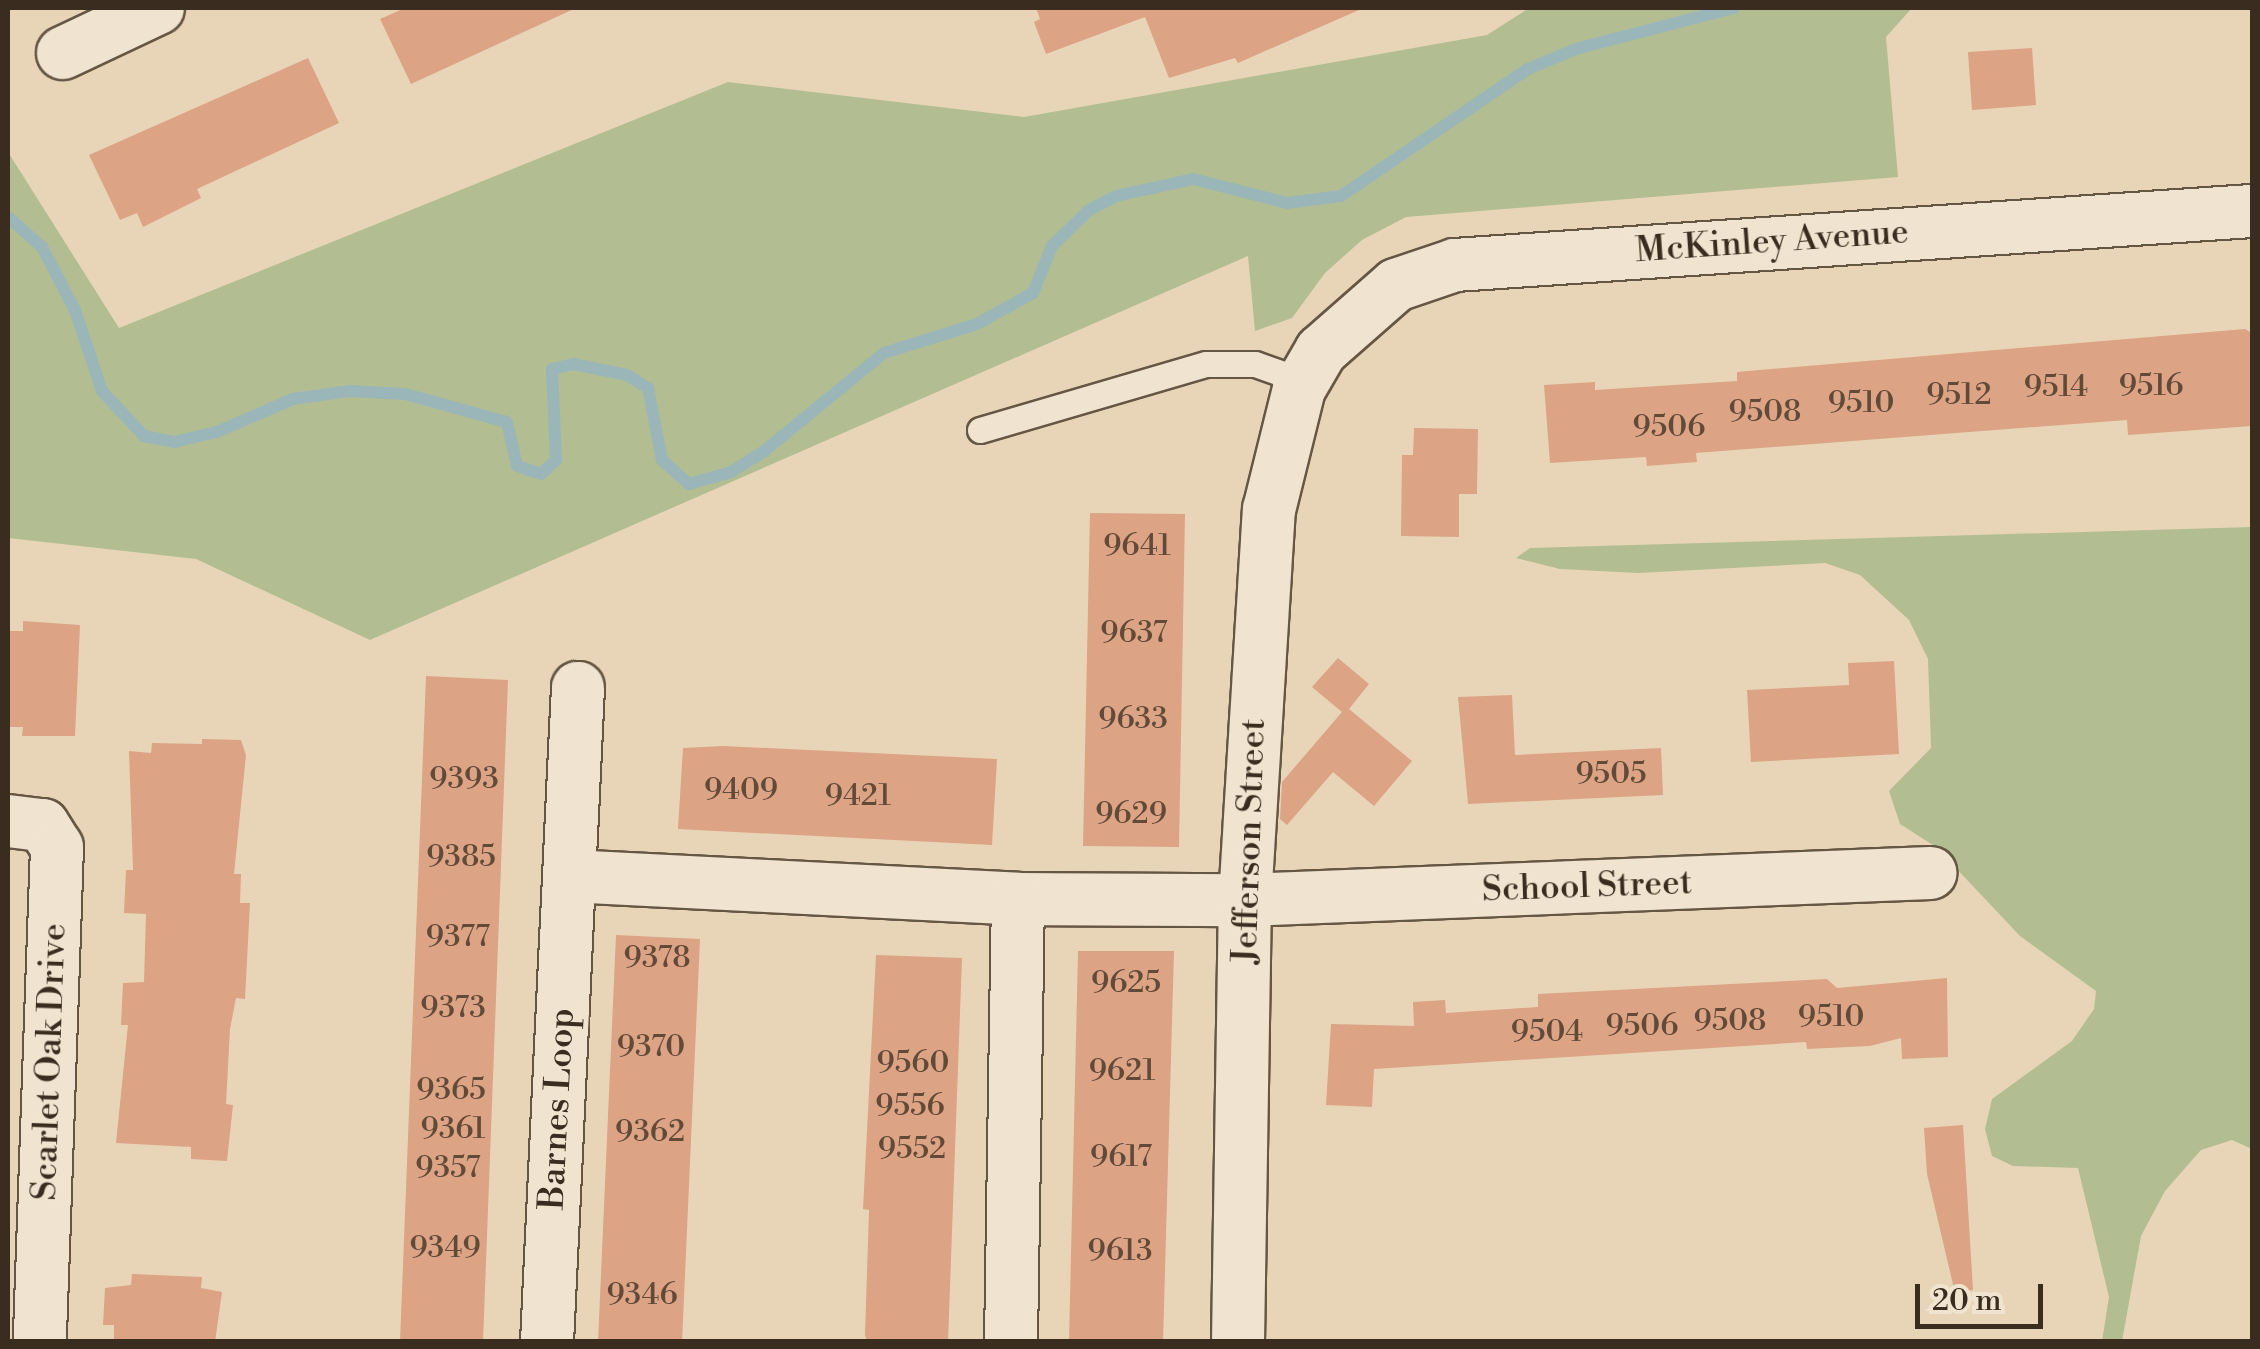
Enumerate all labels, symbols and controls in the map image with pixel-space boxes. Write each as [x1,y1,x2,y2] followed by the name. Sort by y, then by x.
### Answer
[1634,211,1910,273] street label: McKinley Avenue
[2119,368,2183,404] house number: 9516
[2024,369,2088,405] house number: 9514
[1926,377,1992,413] house number: 9512
[1828,385,1894,421] house number: 9510
[1729,394,1801,430] house number: 9508
[1633,409,1705,445] house number: 9506
[1103,528,1171,564] house number: 9641
[1100,615,1168,651] house number: 9637
[1098,701,1168,737] house number: 9633
[1225,718,1275,964] street label: Jefferson Street
[1575,756,1647,792] house number: 9505
[429,761,499,797] house number: 9393
[704,772,778,808] house number: 9409
[825,778,891,814] house number: 9421
[1095,796,1167,832] house number: 9629
[426,839,496,875] house number: 9385
[1481,862,1693,912] street label: School Street
[426,919,490,955] house number: 9377
[24,923,76,1201] street label: Scarlet Oak Drive
[623,940,691,976] house number: 9378
[1091,965,1161,1001] house number: 9625
[420,990,486,1026] house number: 9373
[1798,999,1864,1035] house number: 9510
[1694,1003,1766,1039] house number: 9508
[532,1007,584,1211] street label: Barnes Loop
[1606,1008,1678,1044] house number: 9506
[1511,1014,1583,1050] house number: 9504
[617,1029,685,1065] house number: 9370
[877,1045,949,1081] house number: 9560
[1089,1053,1155,1089] house number: 9621
[416,1072,486,1108] house number: 9365
[875,1088,945,1124] house number: 9556
[420,1111,486,1147] house number: 9361
[615,1114,685,1150] house number: 9362
[878,1131,946,1167] house number: 9552
[1090,1139,1152,1175] house number: 9617
[415,1150,481,1186] house number: 9357
[409,1230,481,1266] house number: 9349
[1087,1233,1153,1269] house number: 9613
[1920,1264,2048,1326] scale bar
[606,1277,678,1313] house number: 9346
[1932,1282,2001,1320] text: 20 m

